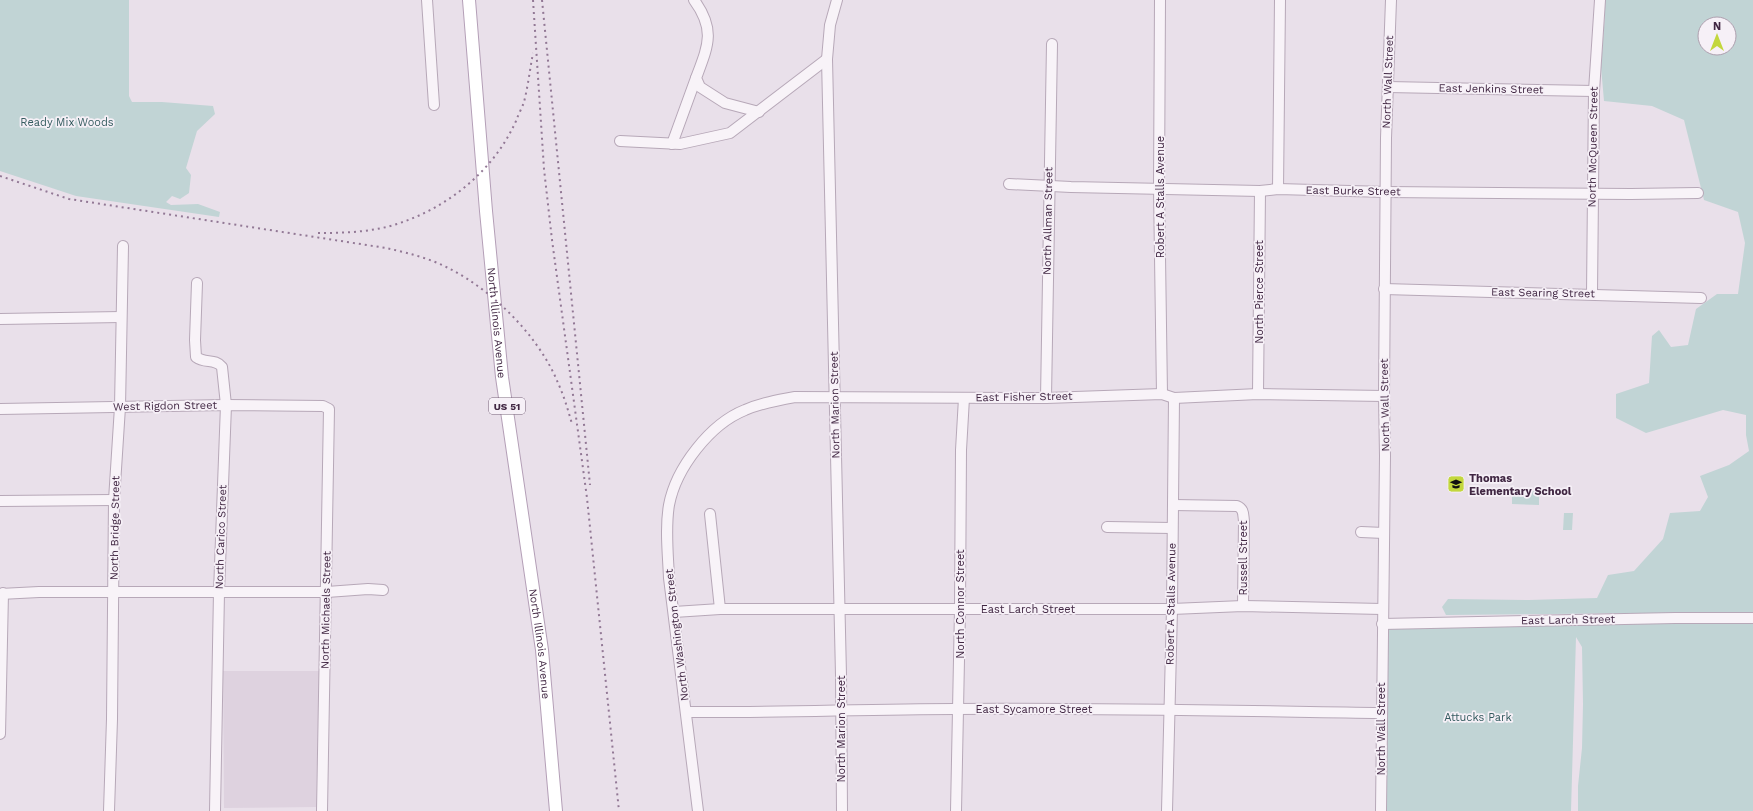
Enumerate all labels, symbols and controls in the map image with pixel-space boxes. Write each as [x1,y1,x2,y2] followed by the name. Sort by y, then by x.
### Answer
[1697,16,1737,56] north arrow
[1713,20,1721,33] text: N
[1380,35,1396,129] street label: North Wall Street
[1438,82,1544,96] street label: East Jenkins Street
[1585,86,1601,207] street label: North McQueen Street
[20,116,114,129] park label: Ready Mix Woods
[1154,136,1167,258] street label: Robert A Stalls Avenue
[1041,167,1055,275] street label: North Allman Street
[1305,184,1401,198] street label: East Burke Street
[1253,240,1266,344] street label: North Pierce Street
[485,267,509,379] street label: North Illinois Avenue
[1491,286,1595,300] street label: East Searing Street
[828,351,842,459] street label: North Marion Street
[1378,358,1392,452] street label: North Wall Street
[975,390,1073,404] street label: East Fisher Street
[489,398,525,414] road number: US 51
[113,399,217,413] street label: West Rigdon Street
[1469,472,1572,498] place label: Thomas Elementary School
[1446,474,1466,494] school or university icon: Thomas Elementary School
[108,475,122,580] street label: North Bridge Street
[213,484,229,590] street label: North Carico Street
[1237,520,1250,596] street label: Russell Street
[1163,543,1179,665] street label: Robert A Stalls Avenue
[954,549,967,659] street label: North Connor Street
[318,551,334,669] street label: North Michaels Street
[662,568,692,702] street label: North Washington Street
[527,588,553,700] street label: North Illinois Avenue
[981,603,1076,616] street label: East Larch Street
[1521,613,1616,627] street label: East Larch Street
[835,675,848,783] street label: North Marion Street
[1375,682,1388,776] street label: North Wall Street
[976,703,1093,716] street label: East Sycamore Street
[1444,711,1512,724] park label: Attucks Park

